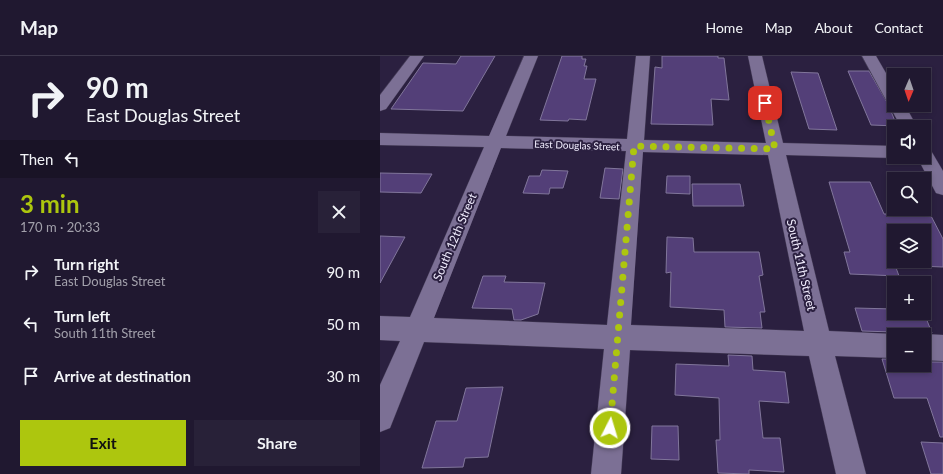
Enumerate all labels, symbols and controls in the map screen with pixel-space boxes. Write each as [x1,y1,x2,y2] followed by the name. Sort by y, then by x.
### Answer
[20,16,58,39] text: Map
[705,19,743,36] text: Home
[765,19,792,36] text: Map
[814,19,852,36] text: About
[874,19,923,36] text: Contact
[887,68,931,112] north arrow
[887,68,931,372] map controls
[86,70,149,104] text: 90 m
[20,72,72,124] icon: right
[748,86,782,120] pin
[754,92,776,114] icon: arrive
[86,104,240,126] text: East Douglas Street
[887,120,931,164] button: sound
[534,138,620,153] street label: East Douglas Street
[61,148,83,170] icon: left
[20,150,53,168] text: Then
[887,172,931,216] button: search
[20,189,80,218] text: 3 min
[429,190,480,283] street label: South 12th Street
[318,191,360,233] button: close
[784,218,819,313] street label: South 11th Street
[20,219,100,235] text: 170 m · 20:33
[887,224,931,268] button: layers
[54,255,119,273] text: Turn right
[20,261,42,283] icon: right
[326,263,360,281] text: 90 m
[54,273,165,289] text: East Douglas Street
[887,276,931,320] button: +
[54,307,110,325] text: Turn left
[20,313,42,335] icon: left
[326,315,360,333] text: 50 m
[54,325,155,341] text: South 11th Street
[887,328,931,372] button: −
[20,365,42,387] icon: arrive
[54,367,191,385] text: Arrive at destination
[326,367,360,385] text: 30 m
[589,407,631,449] position arrow
[20,420,186,466] button: Exit
[194,420,360,466] button: Share

